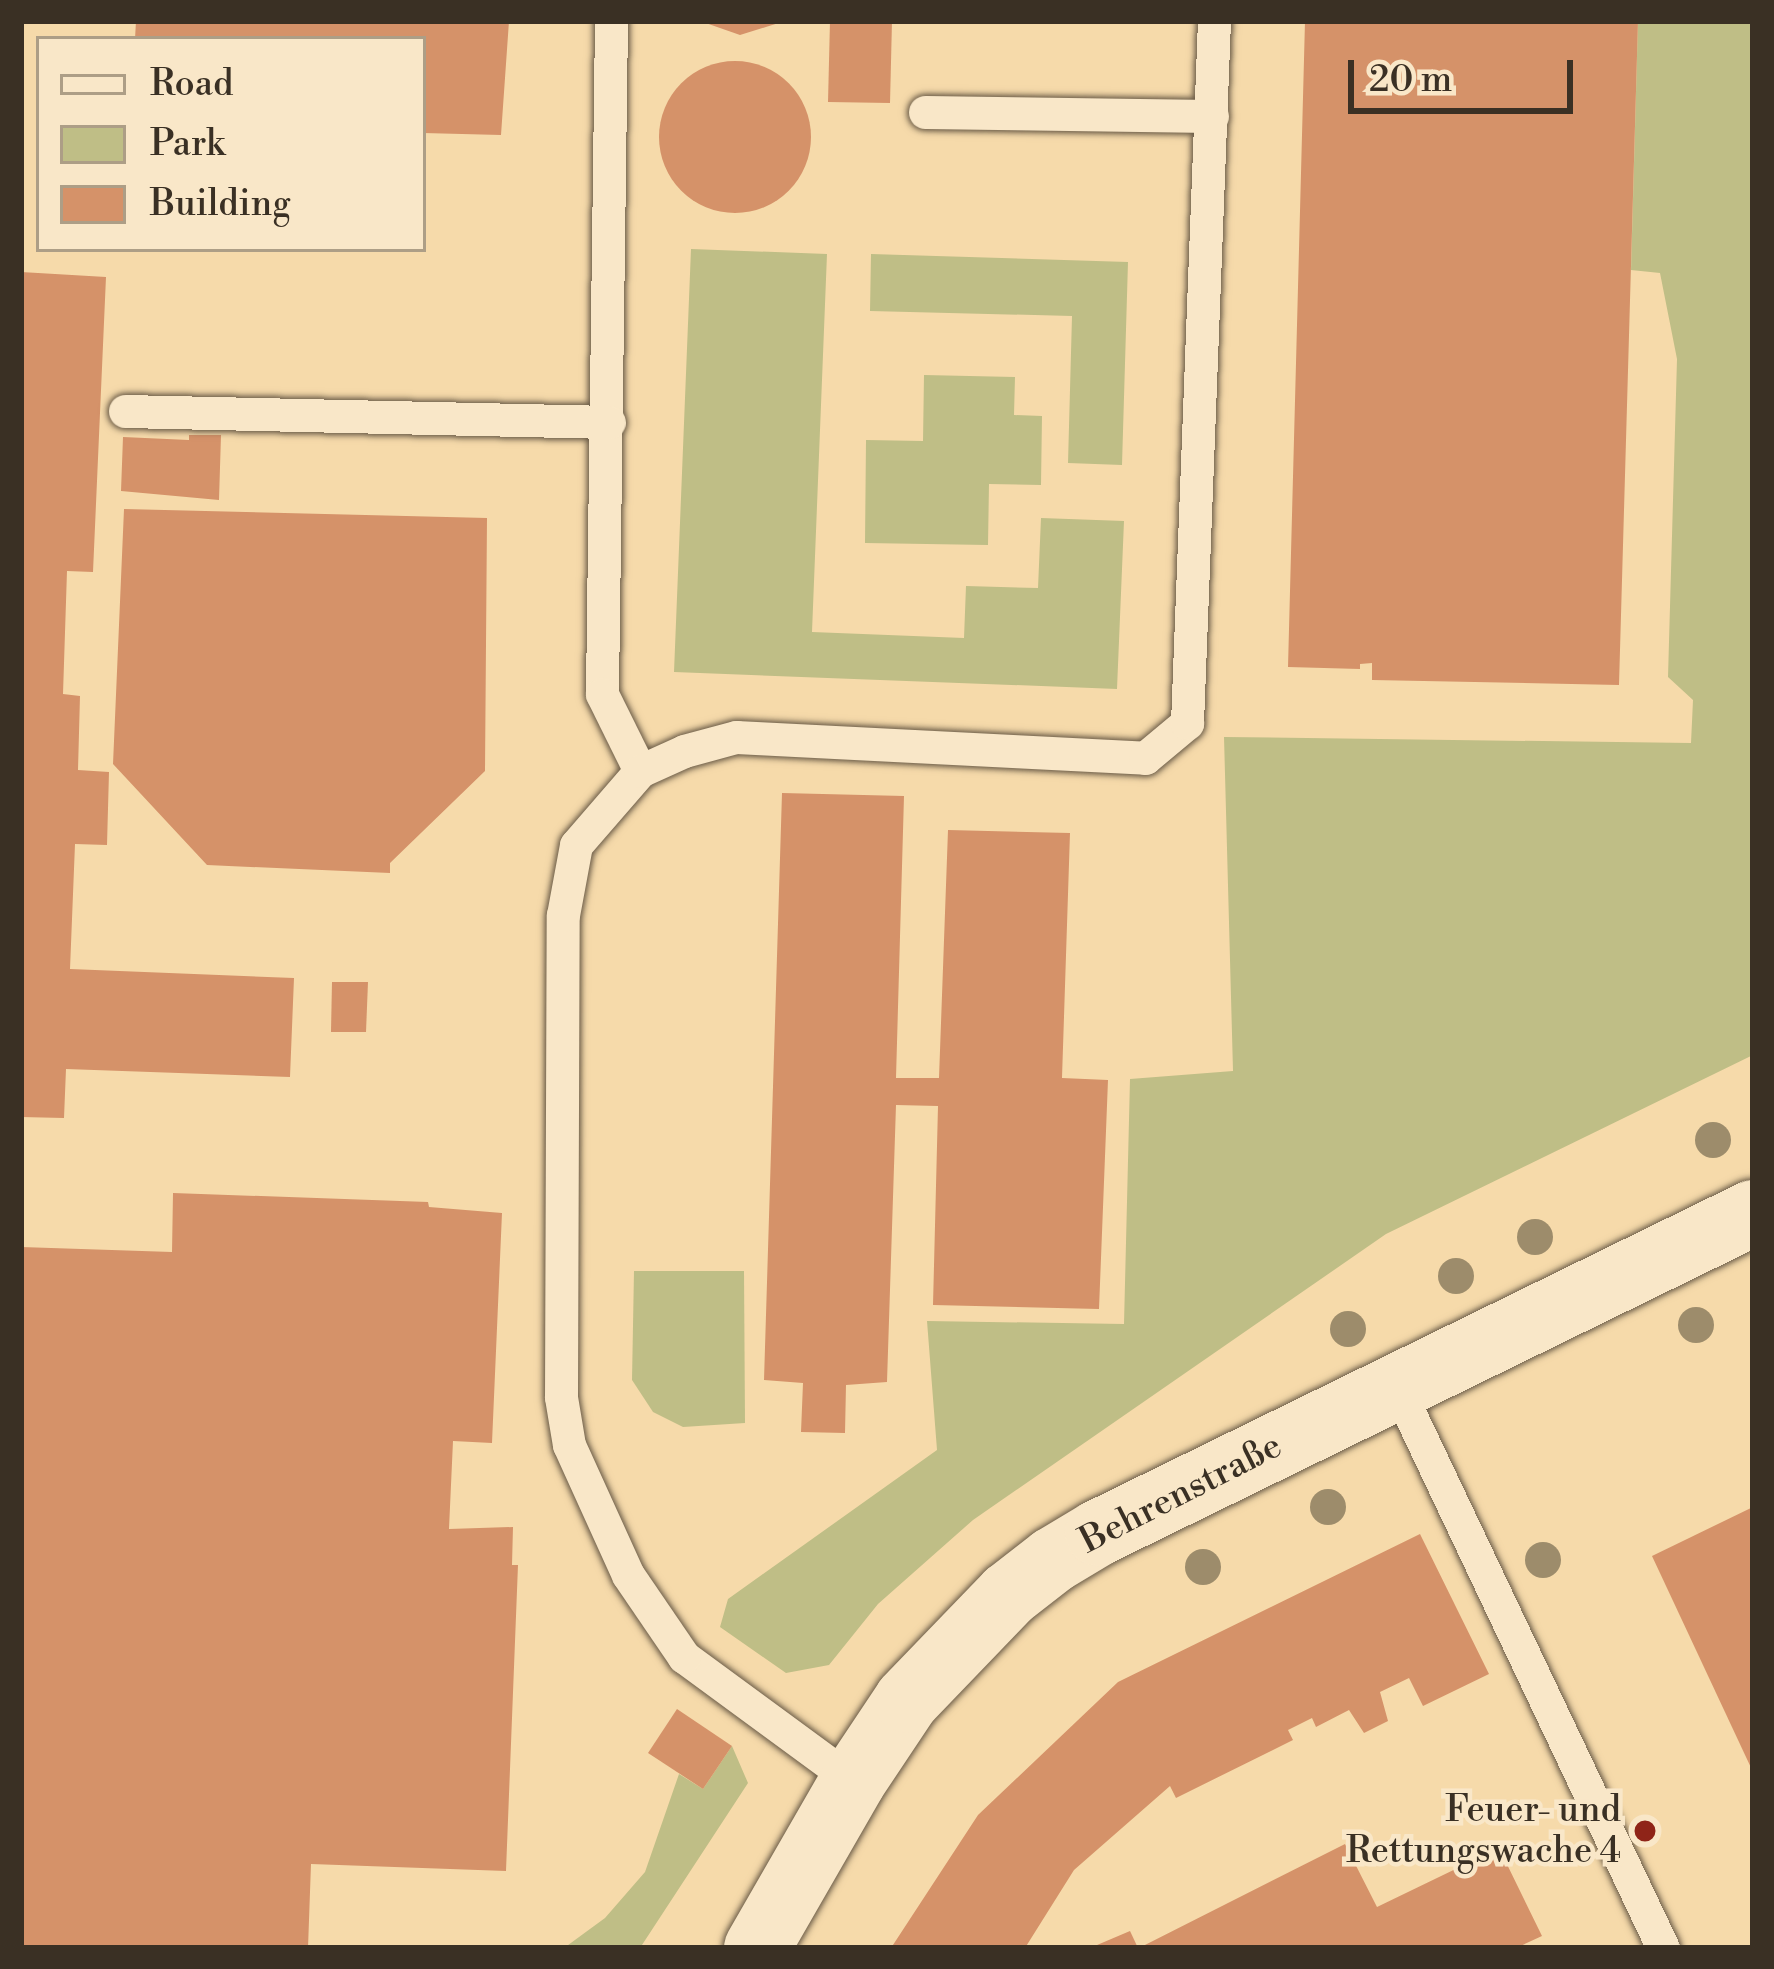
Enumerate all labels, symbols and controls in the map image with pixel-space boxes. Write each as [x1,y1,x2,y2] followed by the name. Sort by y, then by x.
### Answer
[36,36,426,252] legend
[1354,36,1579,110] scale bar
[1369,58,1452,103] text: 20 m
[150,62,233,107] text: Road
[150,122,225,167] text: Park
[150,182,291,227] text: Building
[1073,1425,1289,1563] street label: Behrenstraße
[1346,1788,1621,1873] place label: Feuer- und Rettungswache 4
[1632,1818,1658,1844] marker: Feuer- und Rettungswache 4

